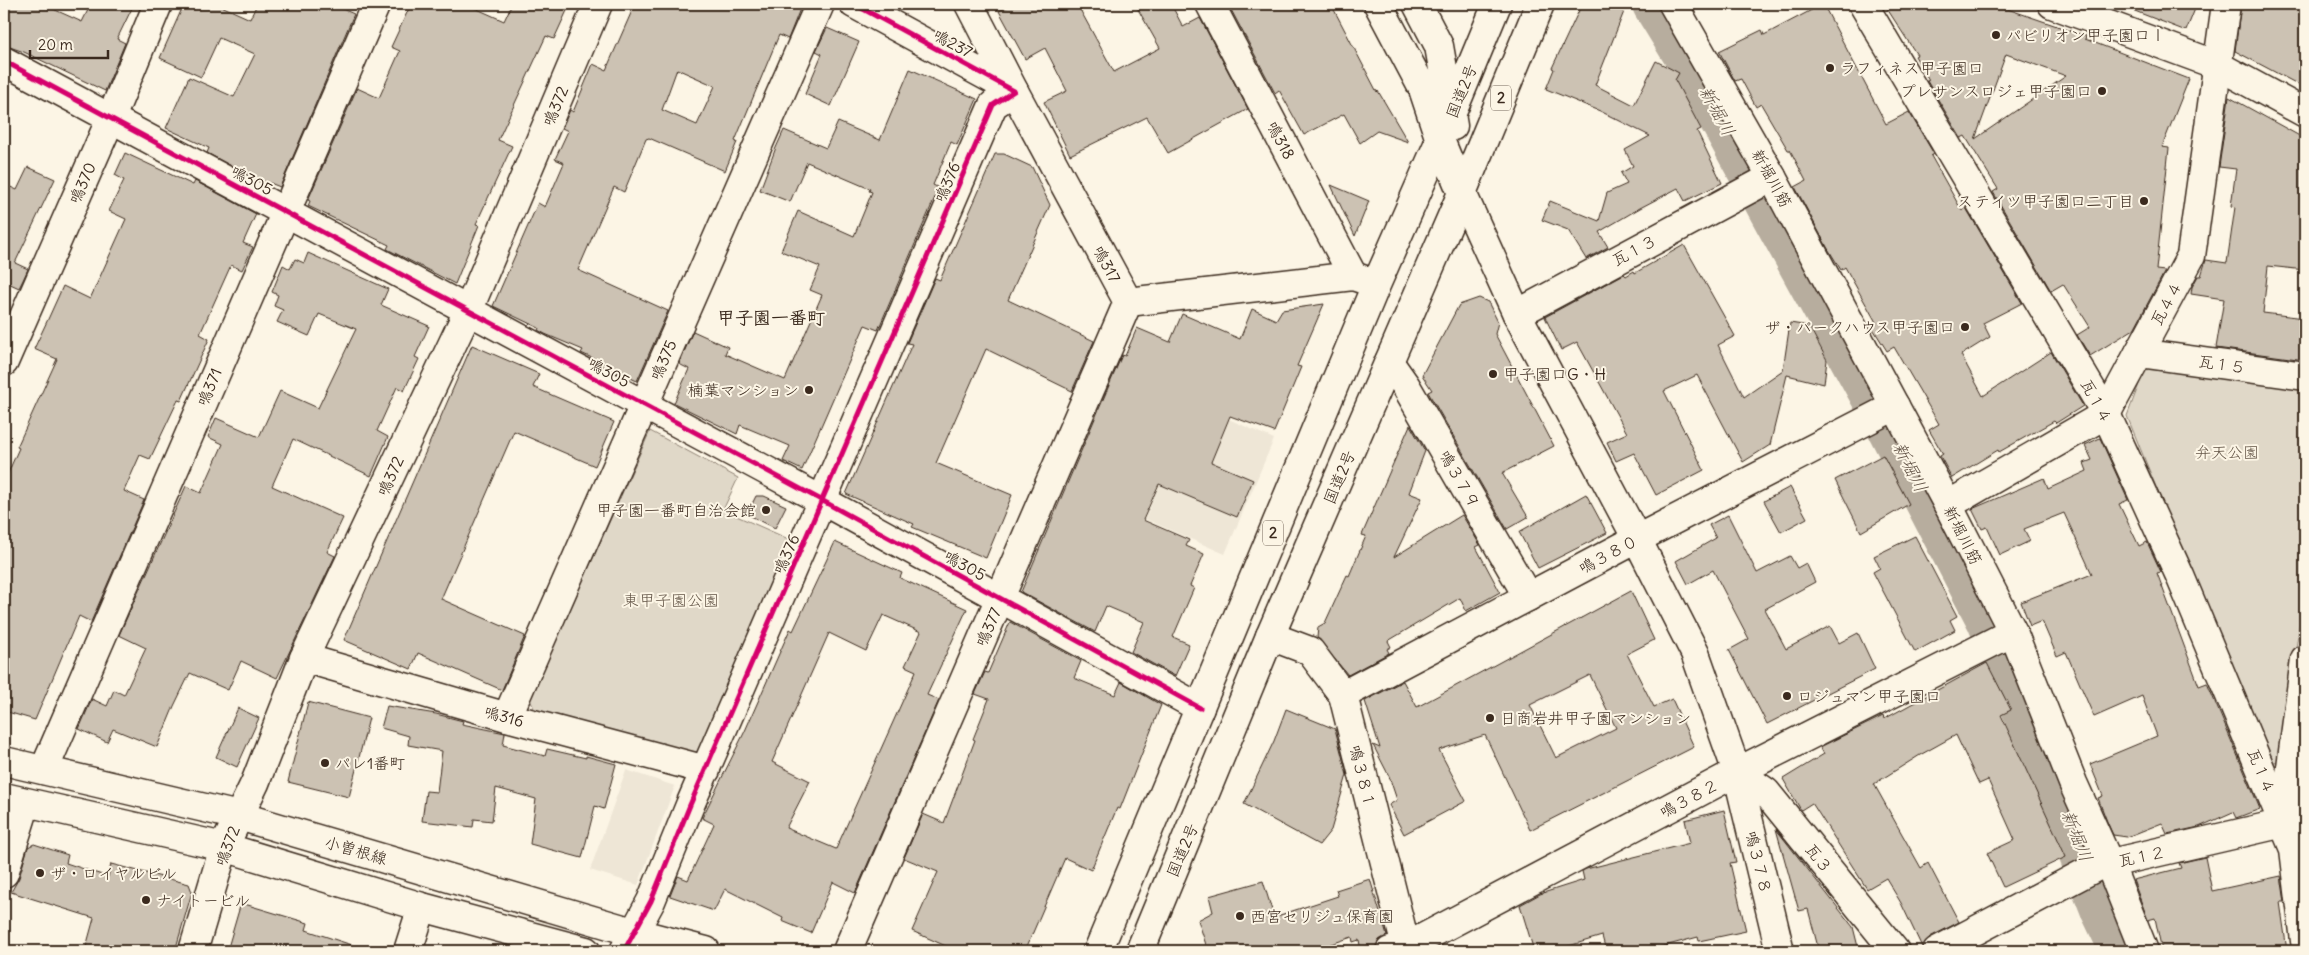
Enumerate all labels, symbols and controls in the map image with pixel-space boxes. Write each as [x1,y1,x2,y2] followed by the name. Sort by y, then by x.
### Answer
[930,24,976,62] street label: 鳴237
[2006,25,2166,45] place label: パビリオン甲子園口Ⅰ
[30,28,108,60] scale bar
[1990,29,2002,41] marker: パビリオン甲子園口Ⅰ
[38,35,73,54] text: 20 m
[1840,58,1984,78] place label: ラフィネス甲子園口
[1441,61,1481,121] street label: 国道2号
[1824,62,1836,74] marker: ラフィネス甲子園口
[1900,81,2092,101] place label: プレサンスロジェ甲子園口
[1694,82,1741,140] water label: 新堀川
[538,83,572,129] street label: 鳴372
[2096,85,2108,97] marker: プレサンスロジェ甲子園口
[1491,86,1511,110] road number: 2
[1263,117,1299,163] street label: 鳴318
[1748,145,1796,211] street label: 新堀川筋
[64,159,100,207] street label: 鳴370
[930,159,964,205] street label: 鳴376
[228,161,276,199] street label: 鳴305
[1957,191,2134,211] place label: ステイツ甲子園口二丁目
[2138,195,2150,207] marker: ステイツ甲子園口二丁目
[1608,230,1660,270] street label: 瓦１３
[1089,242,1125,286] street label: 鳴317
[2146,277,2186,329] street label: 瓦４４
[717,306,825,329] district label: 甲子園一番町
[1764,317,1955,337] place label: ザ・パークハウス甲子園口
[1959,321,1971,333] marker: ザ・パークハウス甲子園口
[645,337,681,383] street label: 鳴375
[2197,351,2247,377] street label: 瓦１５
[585,353,633,391] street label: 鳴305
[1503,364,1606,384] place label: 甲子園口G・H
[192,365,226,409] street label: 鳴371
[1487,368,1499,380] marker: 甲子園口G・H
[2077,375,2117,427] street label: 瓦１４
[688,380,799,400] place label: 楠葉マンション
[803,384,815,396] marker: 楠葉マンション
[1888,437,1933,496] water label: 新堀川
[2195,442,2259,462] park label: 弁天公園
[1435,446,1485,512] street label: 鳴３７９
[1319,447,1359,507] street label: 国道2号
[372,453,408,499] street label: 鳴372
[596,500,756,520] place label: 甲子園一番町自治会館
[1940,502,1986,568] street label: 新堀川筋
[760,504,772,516] marker: 甲子園一番町自治会館
[1263,520,1283,546] road number: 2
[1575,530,1641,578] street label: 鳴３８０
[768,531,804,577] street label: 鳴376
[941,545,989,585] street label: 鳴305
[623,590,719,610] park label: 東甲子園公園
[971,604,1005,650] street label: 鳴377
[1797,686,1941,706] place label: ロジュマン甲子園口
[1781,690,1793,702] marker: ロジュマン甲子園口
[482,701,526,731] street label: 鳴316
[1500,708,1691,728] place label: 日商岩井甲子園マンション
[1484,712,1496,724] marker: 日商岩井甲子園マンション
[1346,743,1380,809] street label: 鳴３８１
[2243,745,2281,797] street label: 瓦１４
[335,753,405,773] place label: パレ1番町
[319,757,331,769] marker: パレ1番町
[1656,774,1722,822] street label: 鳴３８２
[2057,806,2098,865] water label: 新堀川
[1162,820,1202,880] street label: 国道2号
[210,823,244,869] street label: 鳴372
[1742,829,1776,895] street label: 鳴３７８
[322,832,390,868] street label: 小曽根線
[1801,839,1837,877] street label: 瓦３
[2116,841,2168,871] street label: 瓦１２
[50,863,177,883] place label: ザ・ロイヤルビル
[34,867,46,879] marker: ザ・ロイヤルビル
[156,890,250,910] place label: ナイトービル
[140,894,152,906] marker: ナイトービル
[1250,906,1394,926] place label: 西宮セリジュ保育園
[1234,910,1246,922] marker: 西宮セリジュ保育園

